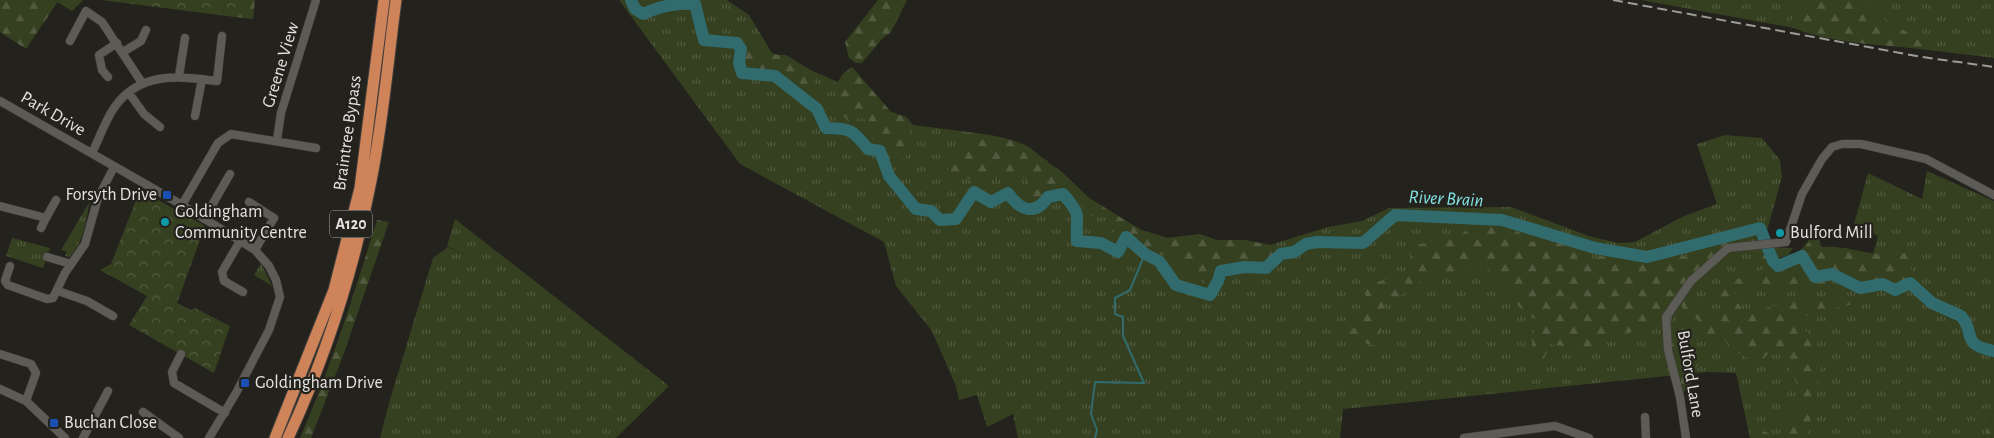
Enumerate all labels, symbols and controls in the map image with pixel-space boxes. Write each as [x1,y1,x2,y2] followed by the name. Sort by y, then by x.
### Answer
[259,20,303,110] street label: Greene View
[331,74,365,192] street label: Braintree Bypass
[18,88,88,140] street label: Park Drive
[66,186,157,204] place label: Forsyth Drive
[1408,188,1484,210] water label: River Brain
[161,189,173,201] marker: Forsyth Drive
[175,203,307,242] place label: Goldingham Community Centre
[330,210,372,238] road number: A120
[159,216,171,228] marker: Goldingham Community Centre
[1790,224,1873,242] place label: Bulford Mill
[1774,227,1786,239] marker: Bulford Mill
[1673,329,1707,419] street label: Bulford Lane
[255,374,383,392] place label: Goldingham Drive
[239,377,251,389] marker: Goldingham Drive
[64,414,157,432] place label: Buchan Close
[48,417,60,429] marker: Buchan Close

